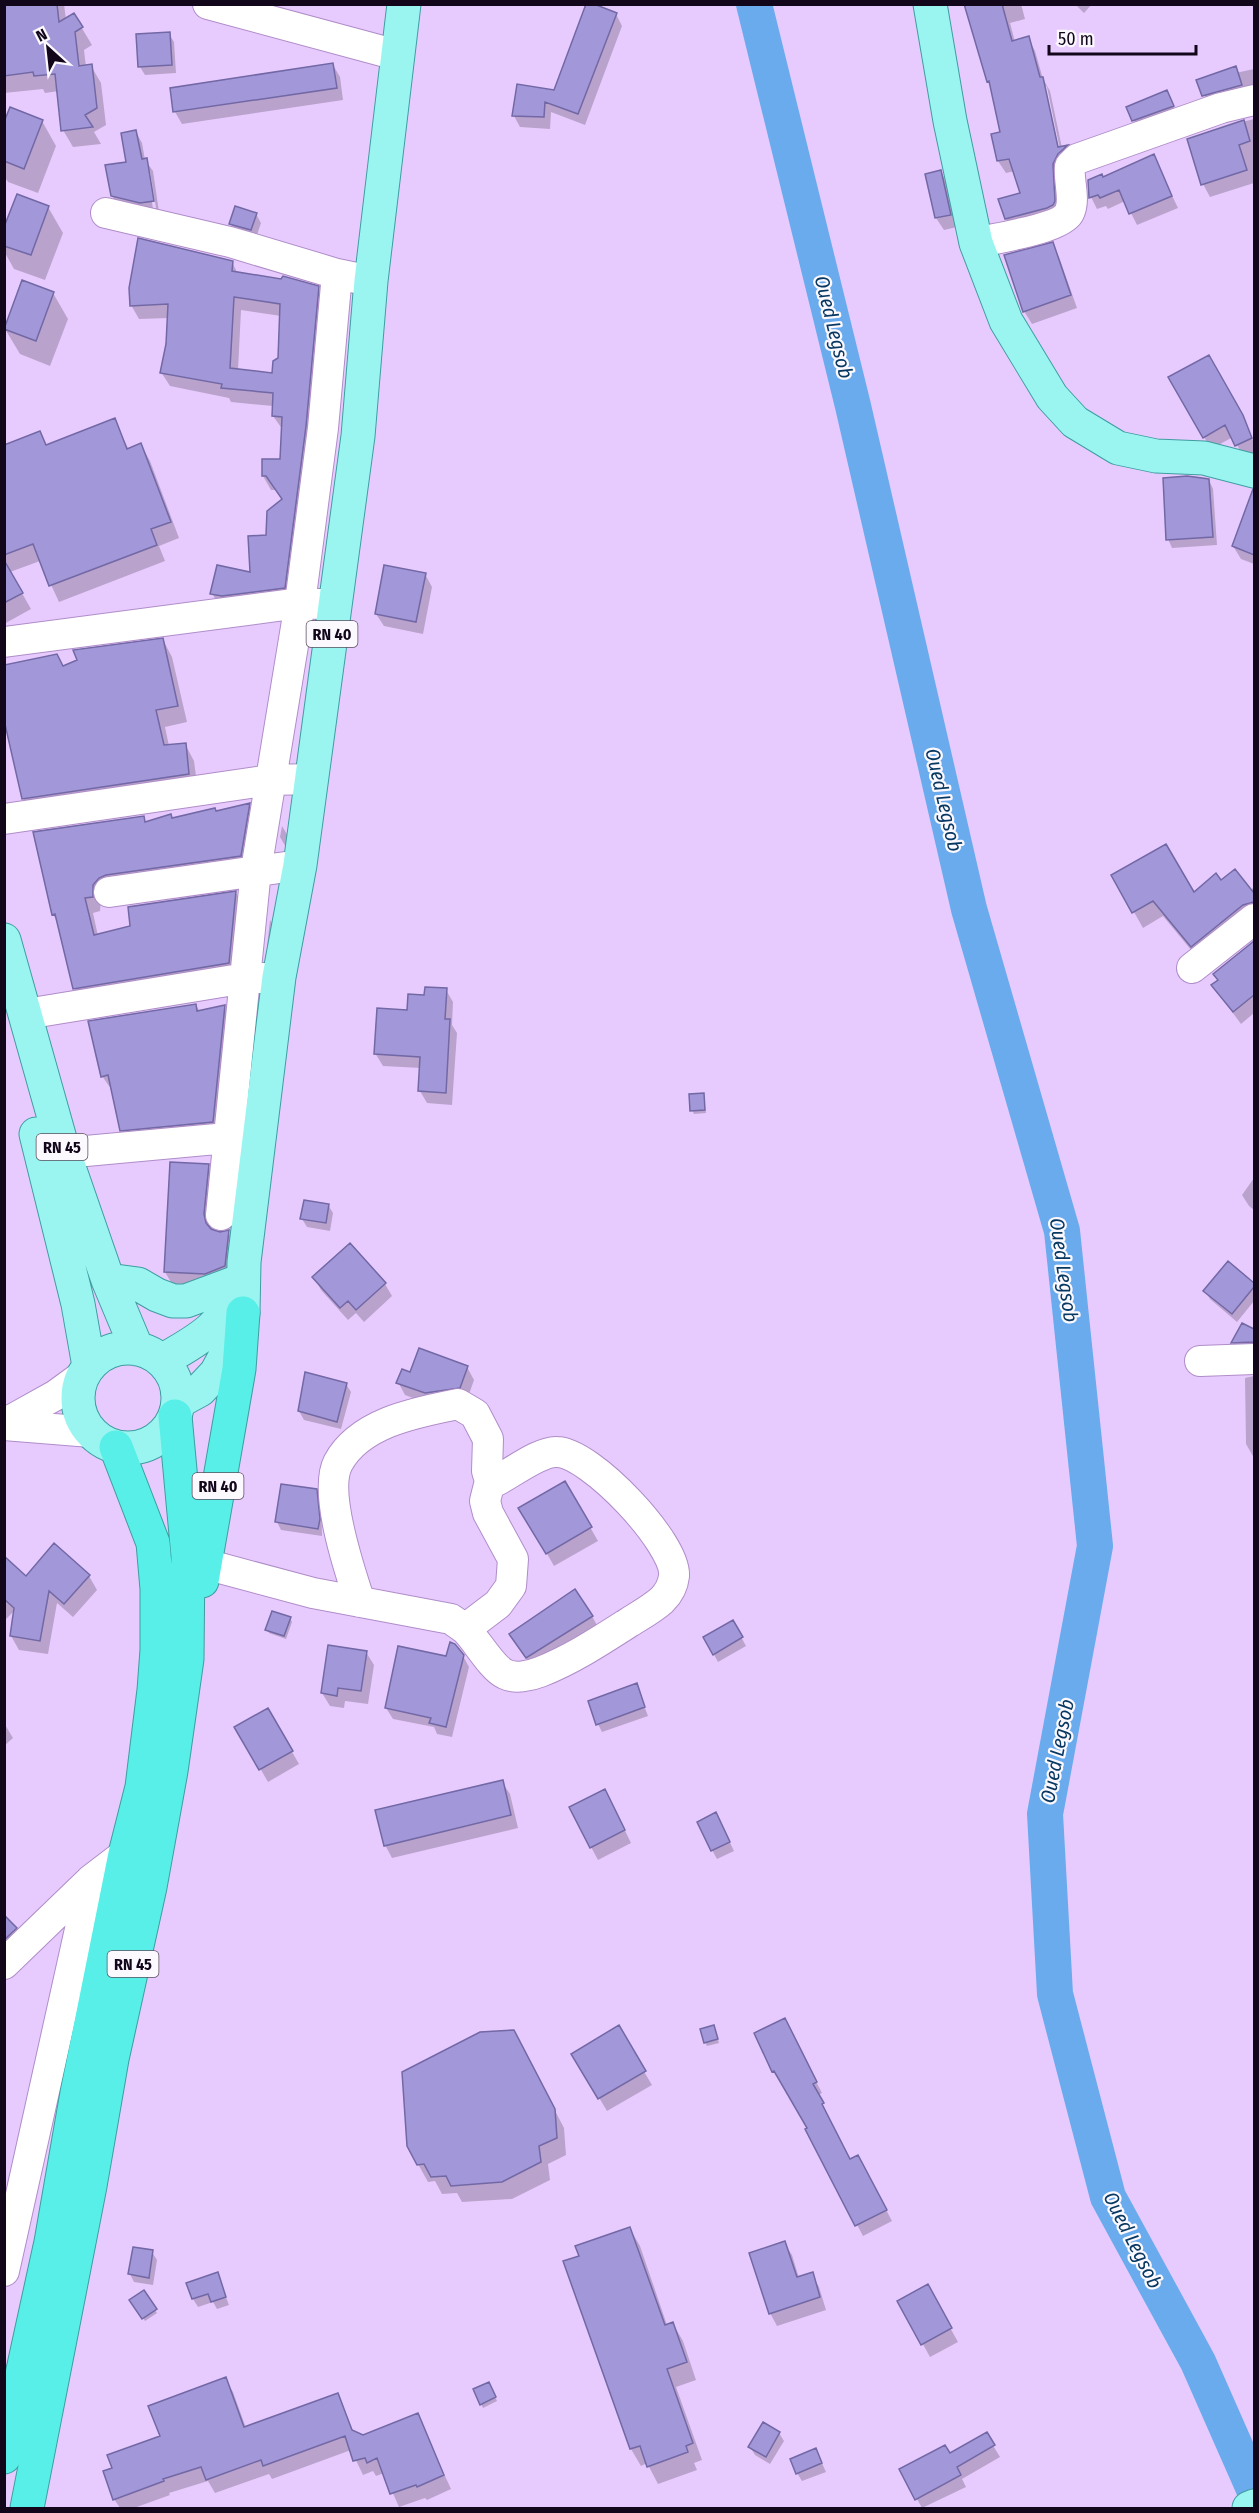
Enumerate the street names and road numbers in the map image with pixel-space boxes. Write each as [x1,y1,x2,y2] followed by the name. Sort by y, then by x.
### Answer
[306,621,358,647] road number: RN 40
[36,1134,88,1160] road number: RN 45
[192,1473,244,1499] road number: RN 40
[108,1951,158,1977] road number: RN 45

